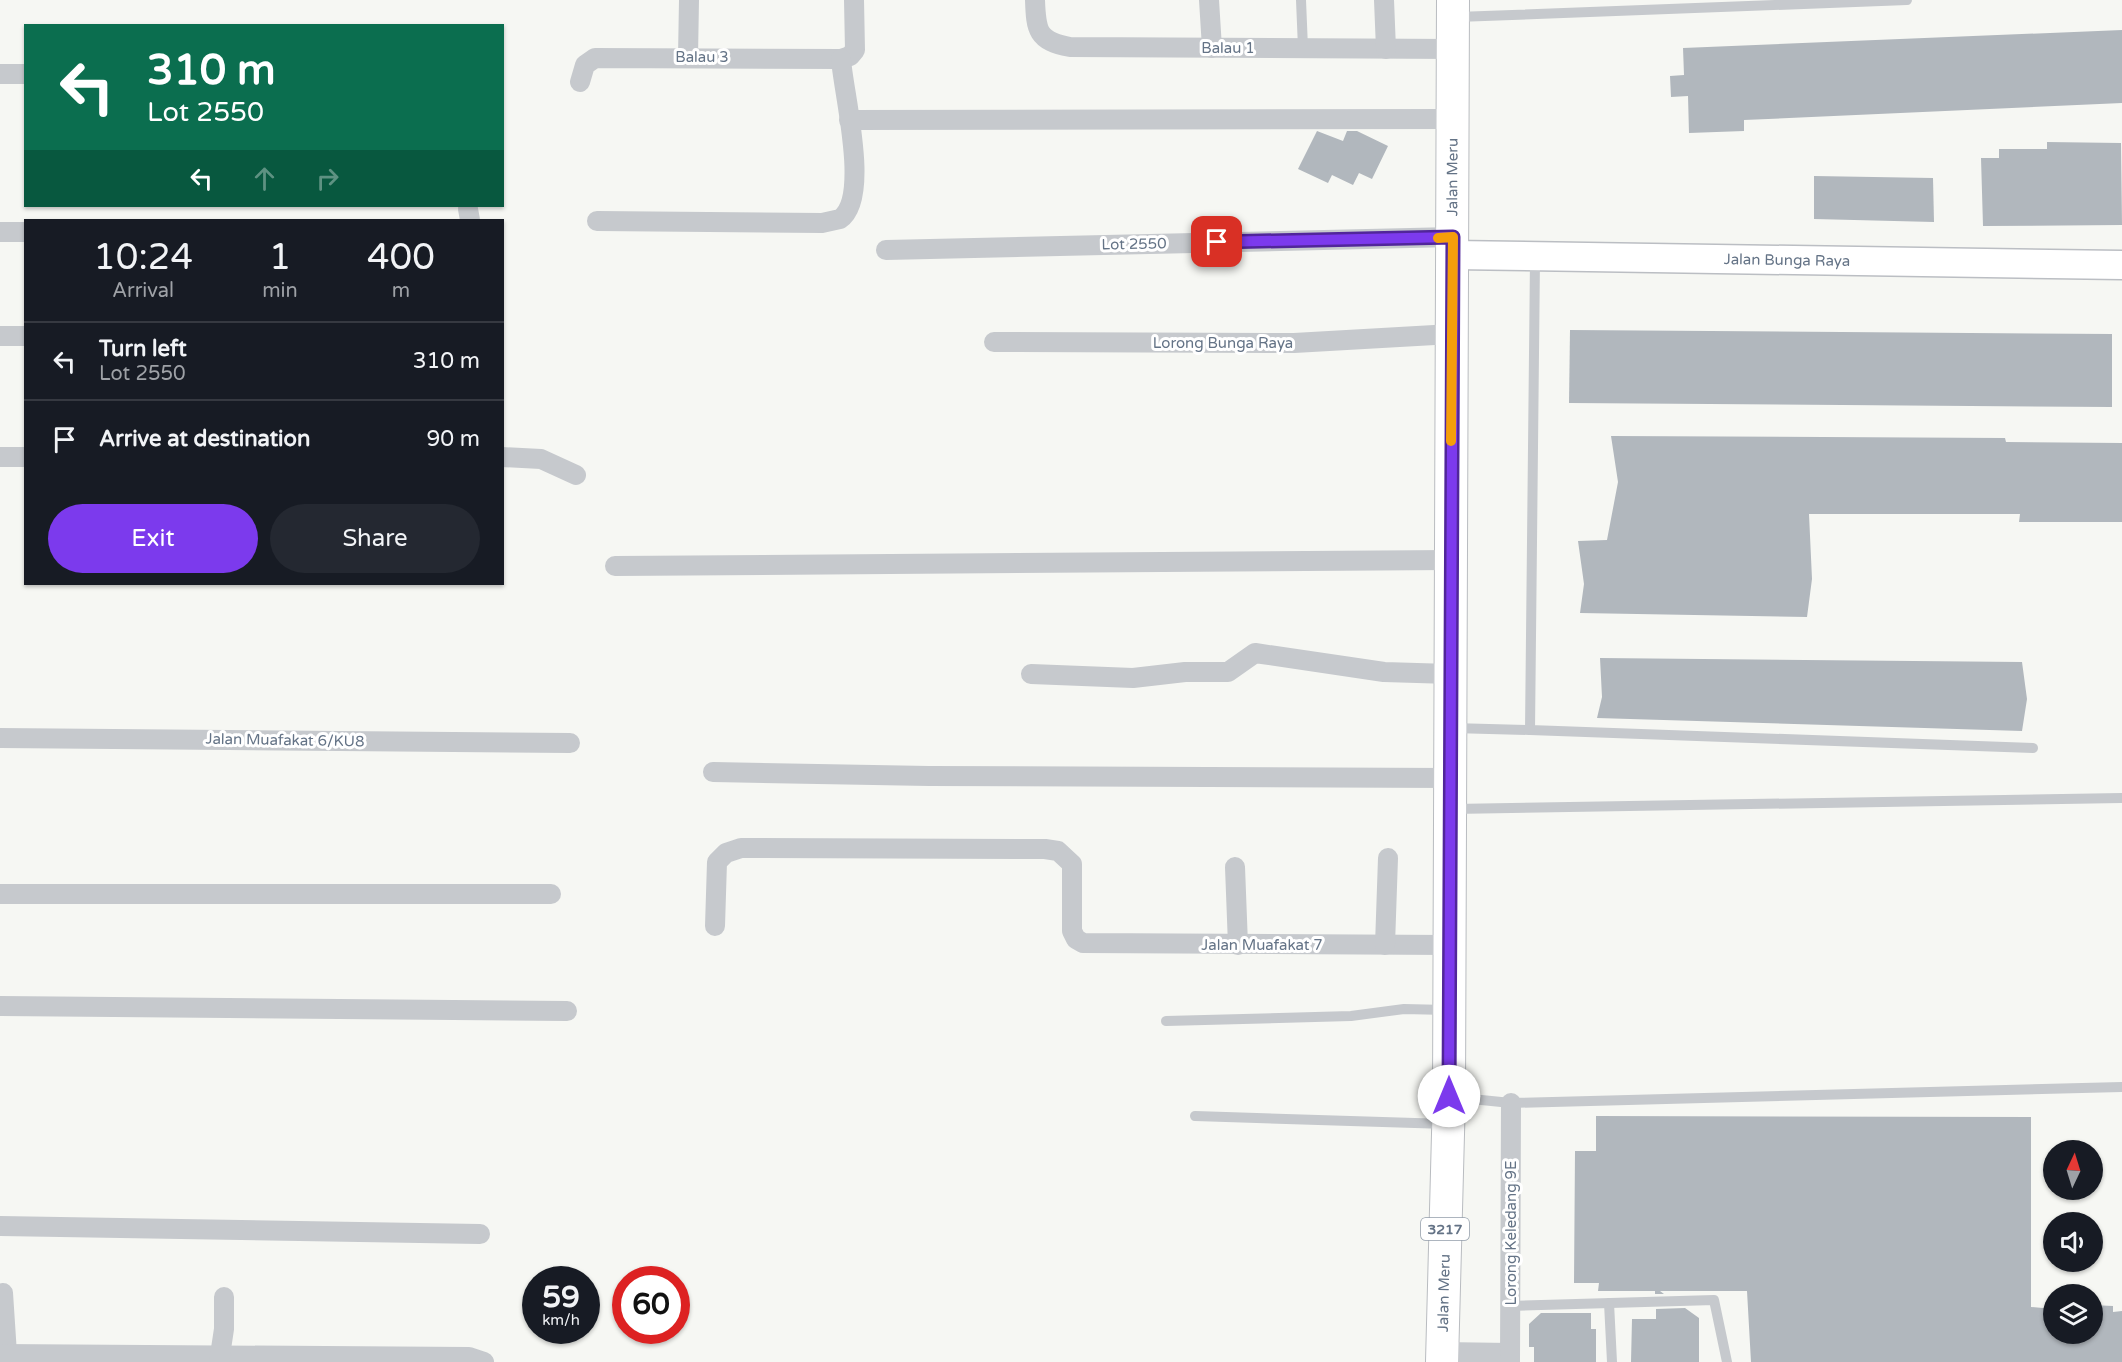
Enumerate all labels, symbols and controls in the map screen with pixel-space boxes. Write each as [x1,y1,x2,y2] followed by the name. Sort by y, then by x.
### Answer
[1201,39,1255,57] street label: Balau 1
[147,45,276,96] text: 310 m
[48,48,126,126] icon: left
[675,48,729,66] street label: Balau 3
[147,96,264,129] text: Lot 2550
[1443,138,1461,216] street label: Jalan Meru
[185,162,218,195] icon: left
[248,162,281,195] icon: ahead
[311,162,344,195] icon: right
[1191,216,1242,267] pin
[1200,225,1233,258] icon: arrive
[1101,234,1167,254] street label: Lot 2550
[93,236,193,279] text: 10:24
[269,236,291,279] text: 1
[367,236,435,279] text: 400
[1724,250,1850,270] street label: Jalan Bunga Raya
[112,279,174,303] text: Arrival
[262,279,298,303] text: min
[392,279,410,303] text: m
[1153,334,1293,352] street label: Lorong Bunga Raya
[99,336,187,362] text: Turn left
[48,345,81,378] icon: left
[413,348,480,374] text: 310 m
[99,362,186,386] text: Lot 2550
[48,423,81,456] icon: arrive
[99,426,310,452] text: Arrive at destination
[426,426,480,452] text: 90 m
[48,504,258,573] button: Exit
[270,504,480,573] button: Share
[205,730,365,750] street label: Jalan Muafakat 6/KU8
[1201,936,1323,954] street label: Jalan Muafakat 7
[1417,1064,1481,1128] position arrow
[2043,1140,2103,1200] north arrow
[2043,1140,2103,1344] map controls
[1502,1160,1520,1306] street label: Lorong Keledang 9E
[2043,1212,2103,1272] button: sound
[1421,1218,1469,1240] road number: 3217
[1434,1254,1454,1332] street label: Jalan Meru
[612,1266,690,1344] speed limit sign: 60
[542,1279,580,1316] text: 59
[2043,1284,2103,1344] button: layers
[542,1311,580,1329] text: km/h

